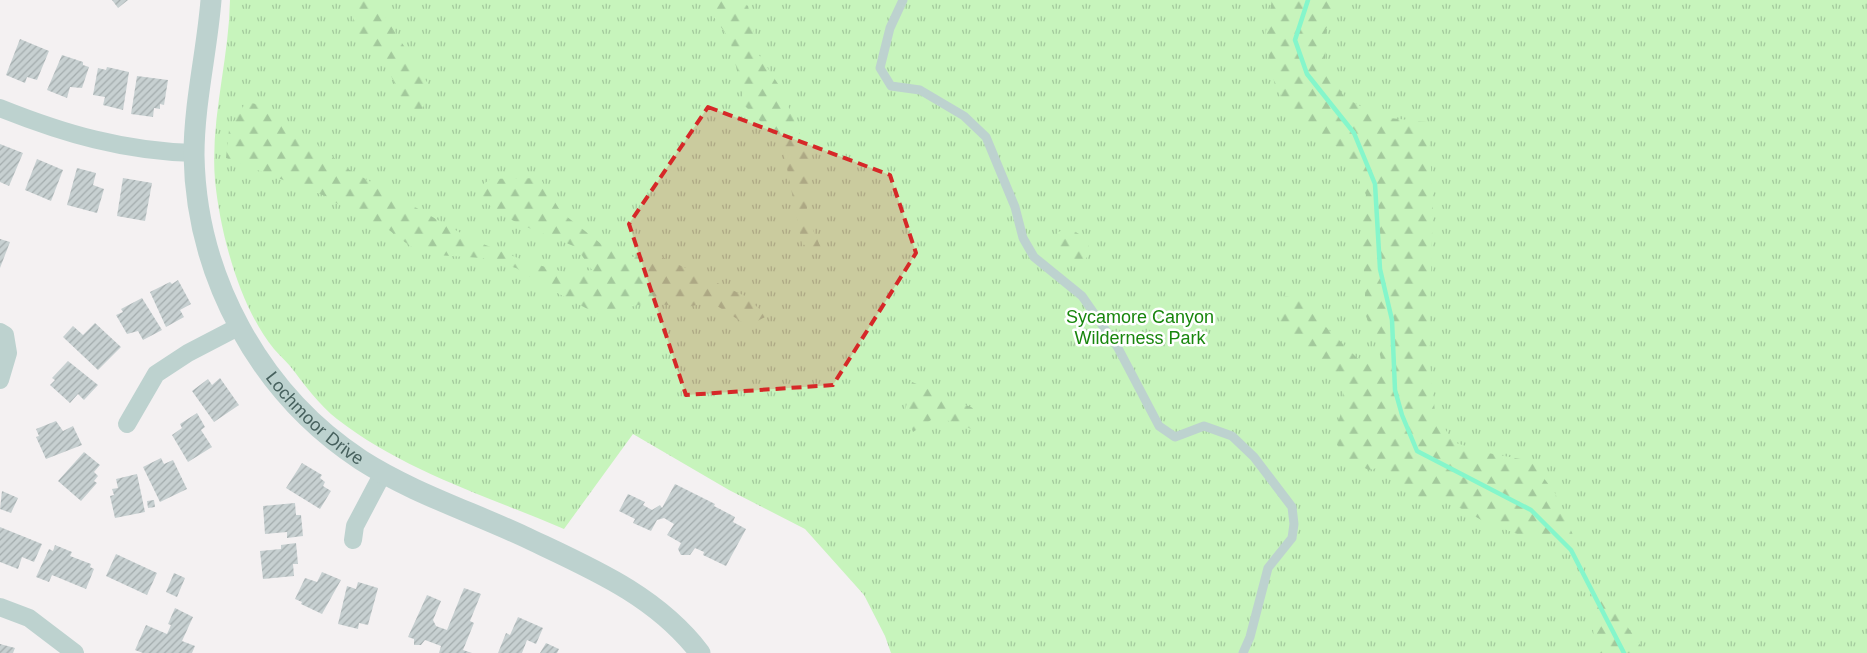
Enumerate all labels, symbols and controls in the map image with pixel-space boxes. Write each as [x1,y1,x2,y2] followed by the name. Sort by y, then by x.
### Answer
[1066,307,1214,348] park label: Sycamore Canyon Wilderness Park
[262,368,367,469] street label: Lochmoor Drive

